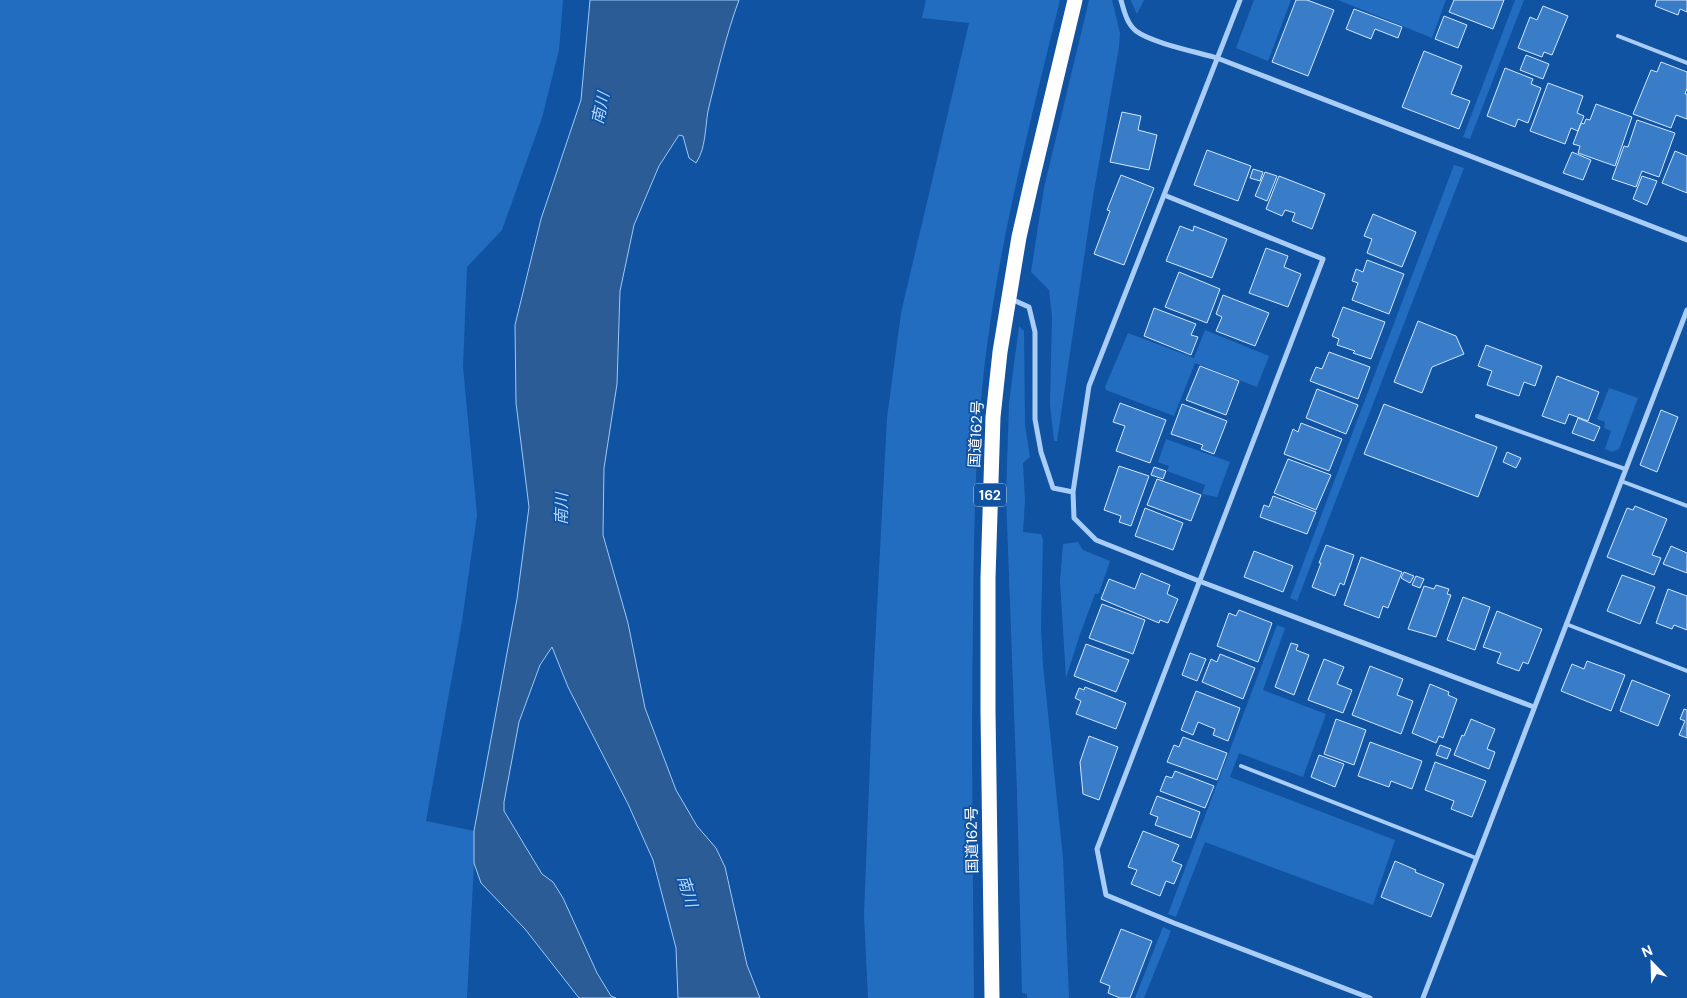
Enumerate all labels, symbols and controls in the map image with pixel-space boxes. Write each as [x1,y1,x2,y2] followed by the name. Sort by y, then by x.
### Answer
[587,88,615,126] water label: 南川
[964,400,988,468] street label: 国道162号
[974,484,1006,506] road number: 162
[551,491,572,525] water label: 南川
[961,806,983,874] street label: 国道162号
[673,873,703,911] water label: 南川
[1627,938,1677,988] north arrow
[1639,941,1655,961] text: N

